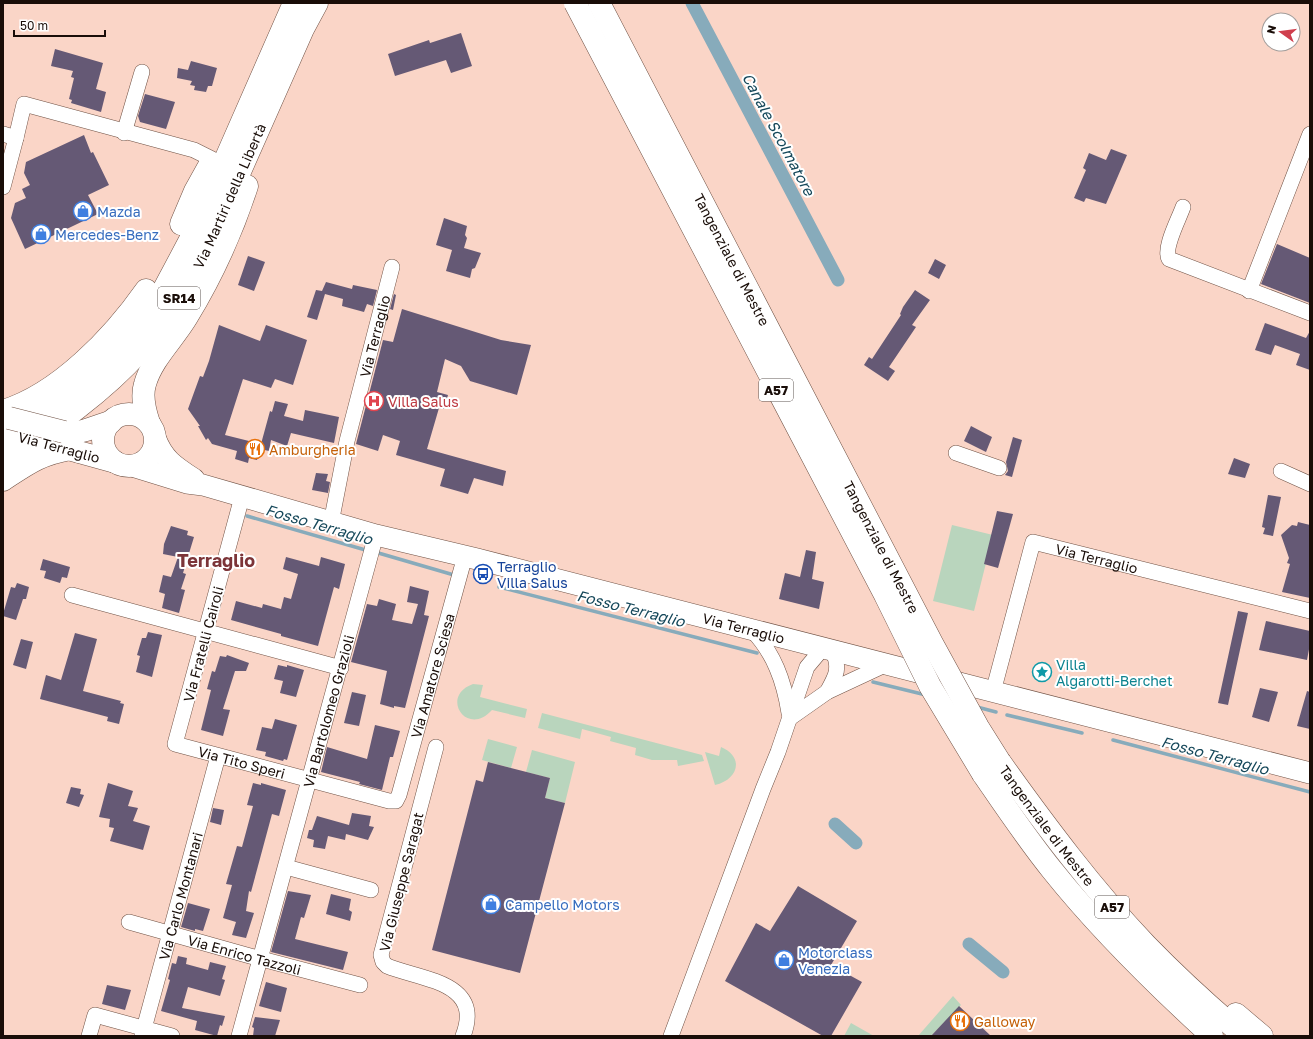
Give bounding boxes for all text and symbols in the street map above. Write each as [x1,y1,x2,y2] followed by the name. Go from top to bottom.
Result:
[14,12,105,38] scale bar
[1261,12,1301,52] north arrow
[20,18,48,33] text: 50 m
[1263,24,1278,35] text: N
[739,70,819,199] water label: Canale Scolmatore
[189,120,269,271] street label: Via Martiri della Libertà
[691,190,774,328] street label: Tangenziale di Mestre
[72,200,94,222] shop icon: Mazda
[97,203,141,220] place label: Mazda
[30,223,52,245] shop icon: Mercedes-Benz
[55,226,159,243] place label: Mercedes-Benz
[158,287,200,309] road number: SR14
[355,293,393,379] street label: Via Terraglio
[759,379,793,401] road number: A57
[363,390,385,412] hospital icon: Villa Salus
[388,393,459,410] place label: Villa Salus
[16,428,102,466] street label: Via Terraglio
[244,438,266,460] restaurant icon: Amburgheria
[269,441,356,458] place label: Amburgheria
[841,478,923,616] street label: Tangenziale di Mestre
[263,500,375,549] water label: Fosso Terraglio
[1054,539,1140,576] street label: Via Terraglio
[177,549,255,571] district label: Terraglio
[497,558,568,591] place label: Terraglio Villa Salus
[472,563,494,585] bus stop icon: Terraglio Villa Salus
[179,584,227,704] street label: Via Fratelli Cairoli
[575,586,688,631] water label: Fosso Terraglio
[701,609,787,646] street label: Via Terraglio
[407,611,457,740] street label: Via Amatore Sciesa
[299,633,357,789] street label: Via Bartolomeo Grazioli
[1056,656,1173,689] place label: Villa Algarotti-Berchet
[1031,661,1053,683] place icon: Villa Algarotti-Berchet
[1159,732,1271,779] water label: Fosso Terraglio
[196,742,287,782] street label: Via Tito Speri
[996,762,1098,889] street label: Tangenziale di Mestre
[375,811,427,953] street label: Via Giuseppe Saragat
[154,830,205,962] street label: Via Carlo Montanari
[480,893,502,915] shop icon: Campello Motors
[505,896,620,913] place label: Campello Motors
[1095,896,1129,918] road number: A57
[186,930,303,978] street label: Via Enrico Tazzoli
[798,944,873,977] place label: Motorclass Venezia
[773,949,795,971] shop icon: Motorclass Venezia
[949,1010,971,1032] restaurant icon: Galloway
[974,1013,1036,1030] place label: Galloway

